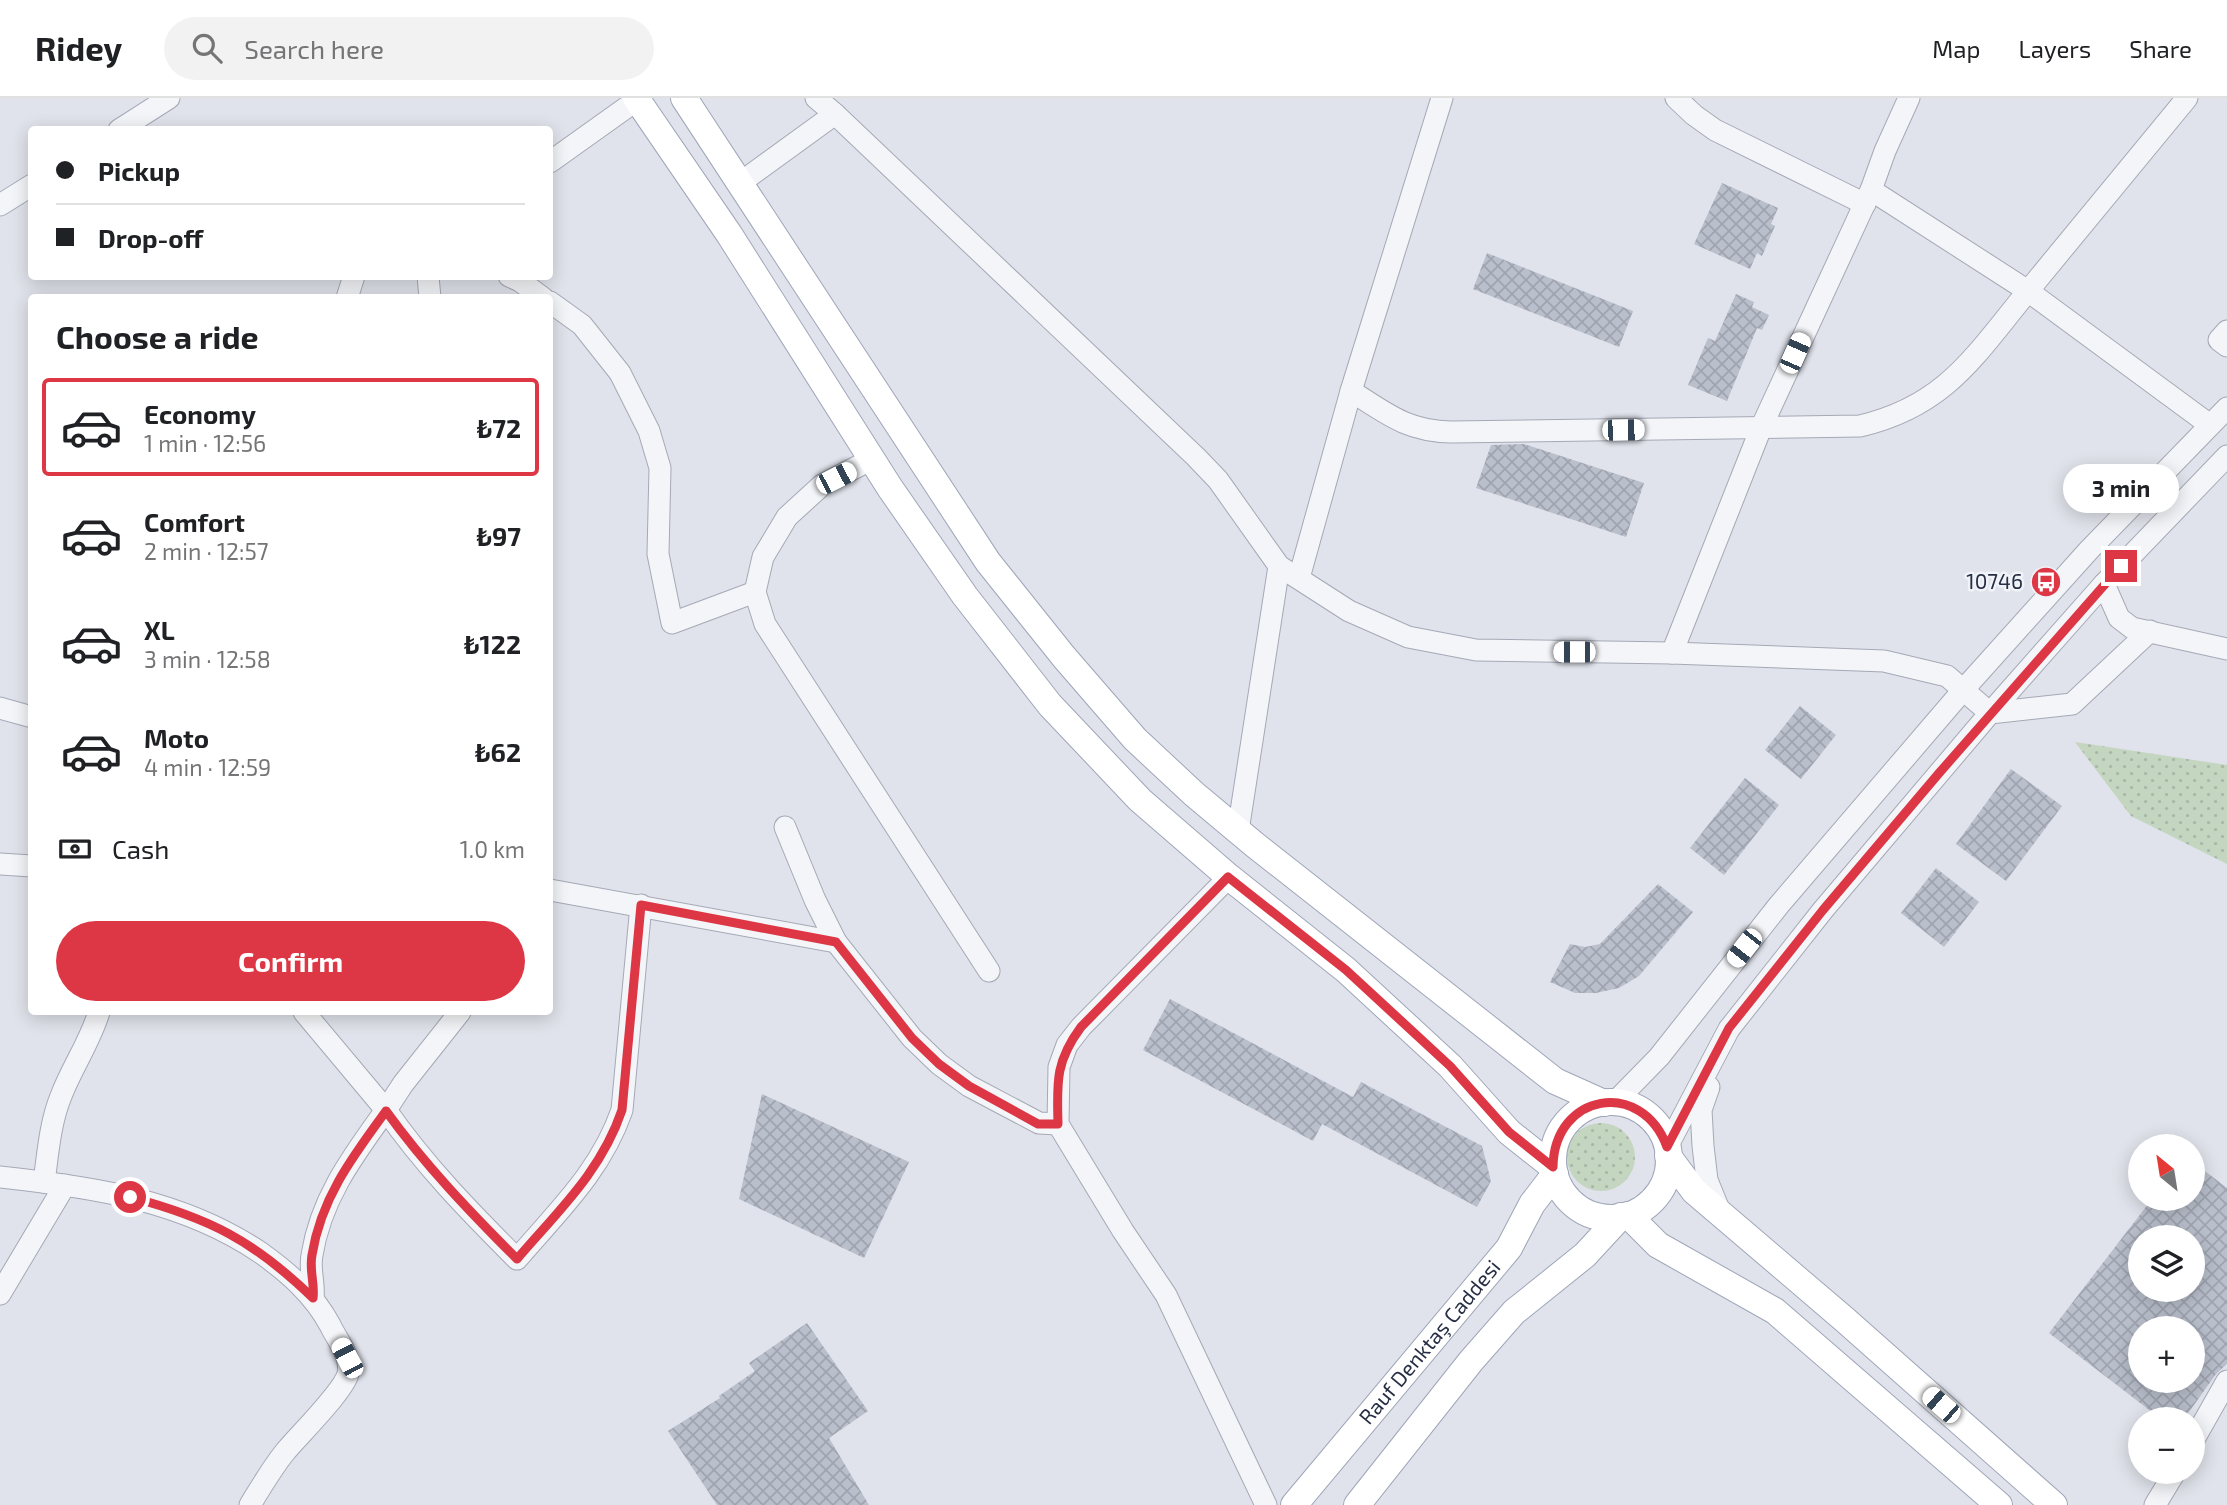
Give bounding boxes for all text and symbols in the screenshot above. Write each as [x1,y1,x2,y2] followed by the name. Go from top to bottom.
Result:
[164,17,654,80] search box
[35,28,122,68] text: Ridey
[188,29,226,67] icon: search
[244,33,384,64] text: Search here
[1932,34,1980,63] text: Map
[2018,34,2091,63] text: Layers
[2129,34,2192,63] text: Share
[98,155,180,186] text: Pickup
[98,222,203,253] text: Drop-off
[56,317,259,355] text: Choose a ride
[1777,330,1814,376] car
[60,396,123,459] icon: car
[144,398,256,429] text: Economy
[477,412,521,443] text: ₺72
[1602,419,1645,441] car
[144,429,266,457] text: 1 min · 12:56
[813,459,860,497] car
[2063,464,2179,514] callout: 3 min
[2092,474,2150,502] text: 3 min
[60,504,123,567] icon: car
[144,506,245,537] text: Comfort
[476,520,521,551] text: ₺97
[144,537,269,565] text: 2 min · 12:57
[2105,550,2137,582] route end
[2029,565,2063,599] bus stop icon: 10746
[1966,568,2023,593] place label: 10746
[60,612,123,675] icon: car
[144,614,175,645] text: XL
[464,628,521,659] text: ₺122
[1554,642,1596,663] car
[144,645,271,673] text: 3 min · 12:58
[60,720,123,783] icon: car
[144,722,209,753] text: Moto
[475,736,521,767] text: ₺62
[144,753,271,781] text: 4 min · 12:59
[56,830,94,868] icon: cash
[112,833,169,864] text: Cash
[460,835,525,863] text: 1.0 km
[56,921,525,1001] button: Confirm
[1723,925,1766,971] car
[2128,1134,2205,1211] north arrow
[2128,1134,2205,1484] map controls
[114,1181,146,1213] route start
[2128,1225,2205,1302] button: layers
[1353,1254,1505,1429] street label: Rauf Denktaş Caddesi
[2128,1316,2205,1393] button: +
[328,1335,367,1381] car
[1919,1383,1964,1427] car
[2128,1407,2205,1484] button: −

